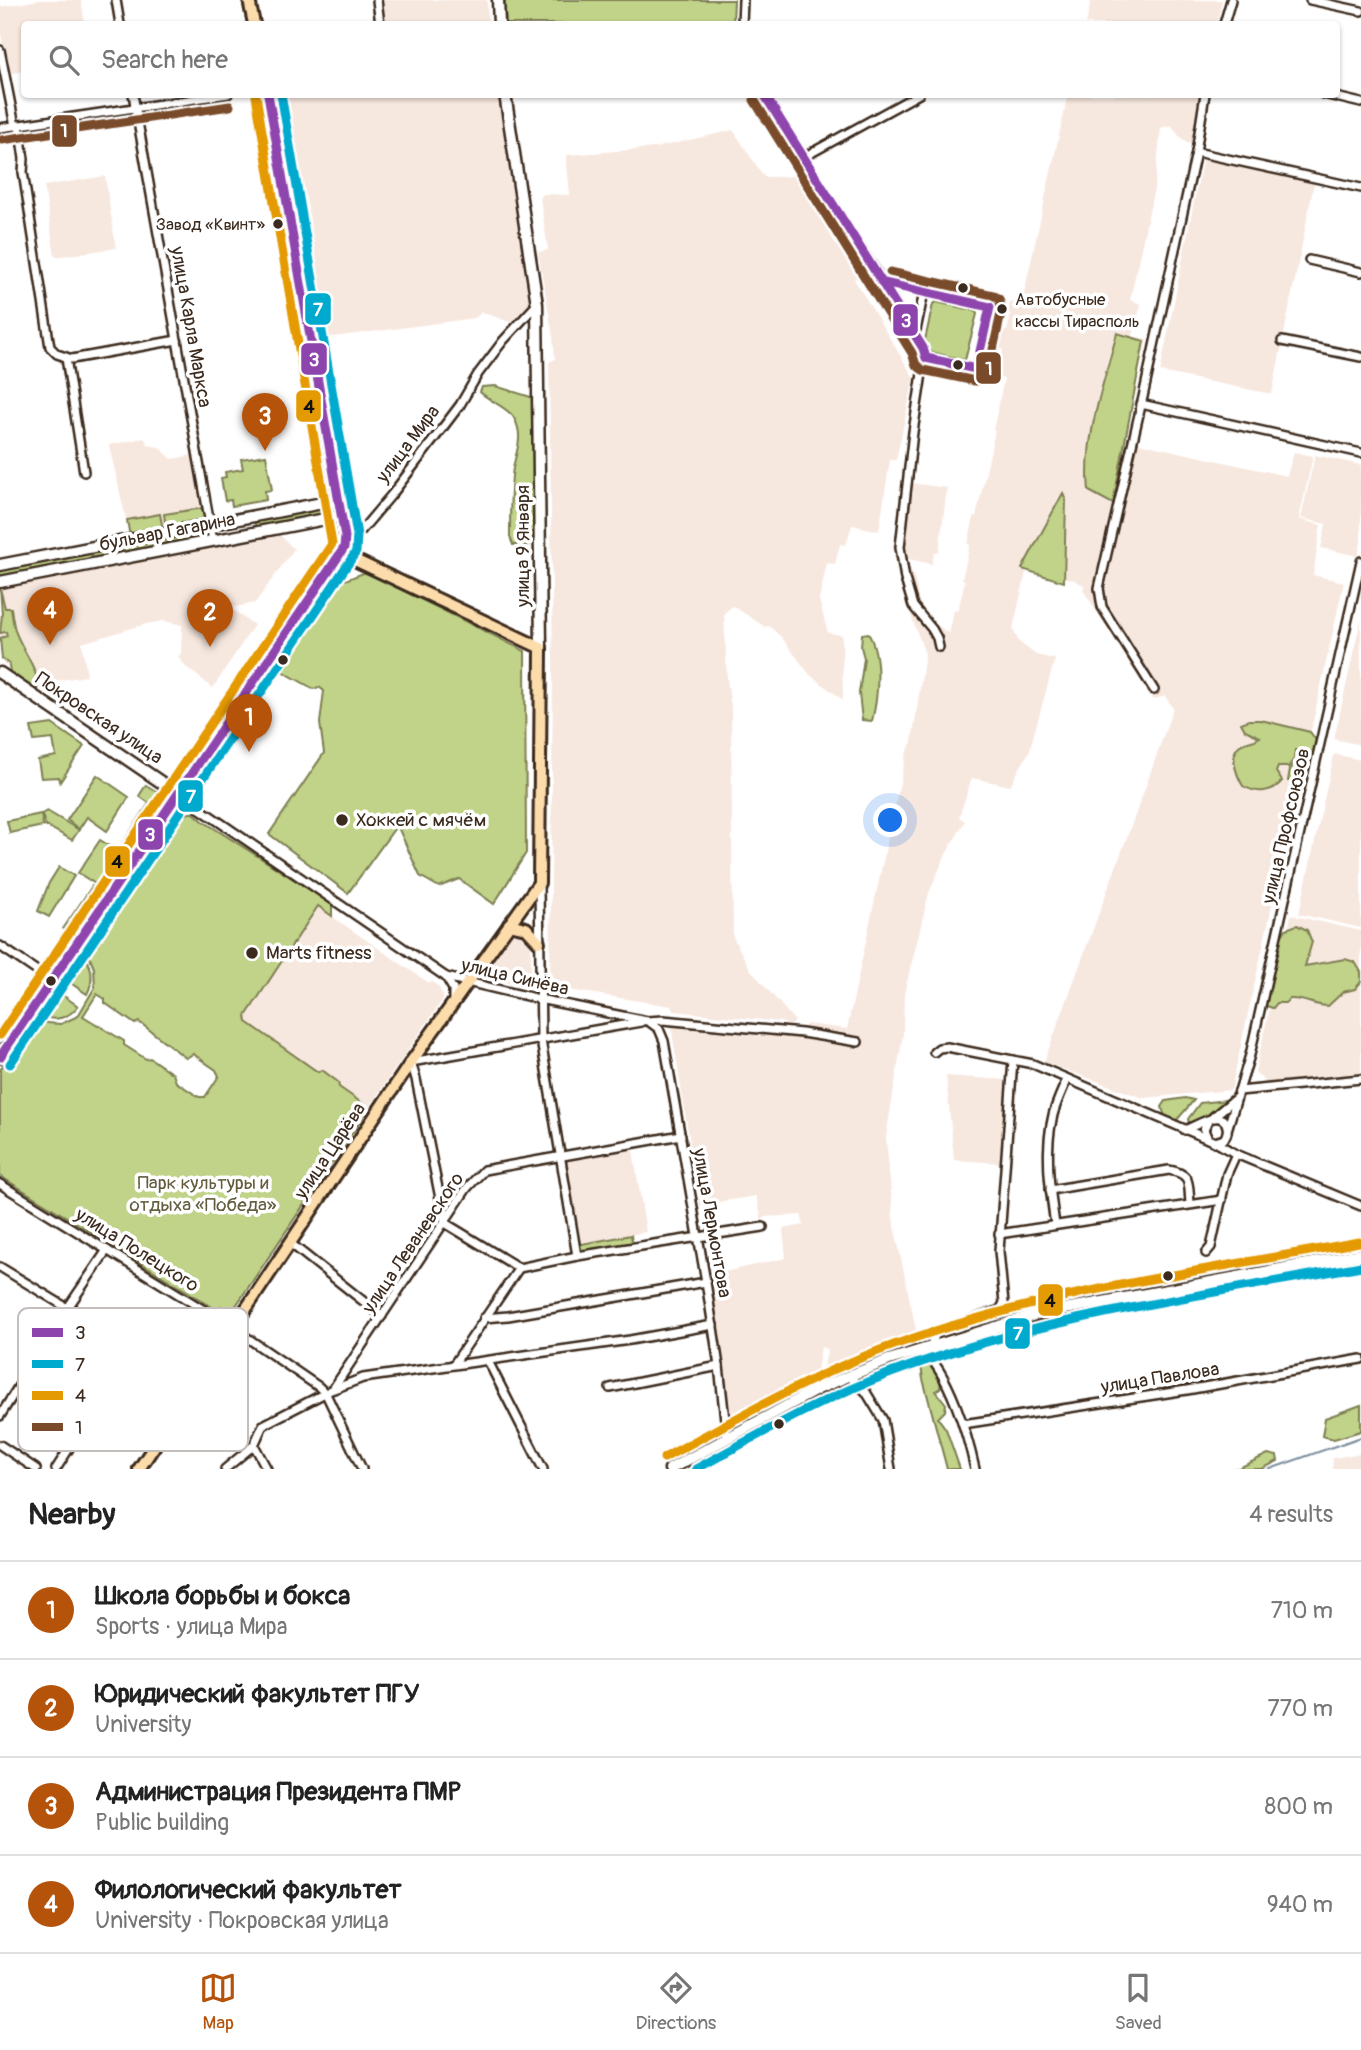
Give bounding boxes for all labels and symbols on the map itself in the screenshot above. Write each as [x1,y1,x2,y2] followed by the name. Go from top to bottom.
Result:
[51,114,78,148] line badge: 1
[60,119,68,143] text: 1
[156,214,265,235] place label: Завод «Квинт»
[271,217,285,231] marker: Завод «Квинт»
[165,244,217,409] street label: улица Карла Маркса
[956,281,970,295] unlabelled marker
[1015,289,1140,332] place label: Автобусные кассы Тирасполь
[304,292,332,326] line badge: 7
[313,298,324,322] text: 7
[995,302,1009,316] marker: Автобусные кассы Тирасполь
[892,303,919,337] line badge: 3
[901,309,911,333] text: 3
[300,342,328,376] line badge: 3
[309,348,319,372] text: 3
[975,351,1002,385] line badge: 1
[985,357,993,381] text: 1
[951,358,965,372] unlabelled marker
[295,389,322,423] line badge: 4
[242,393,288,451] pin: 3
[303,395,315,419] text: 4
[370,400,445,489] street label: улица Мира
[511,485,535,608] street label: улица 9 Января
[97,507,237,557] street label: бульвар Гагарина
[27,587,73,645] pin: 4
[187,589,233,647] pin: 2
[276,653,290,667] unlabelled marker
[31,667,167,770] street label: Покровская улица
[226,694,272,752] pin: 1
[1256,746,1316,907] street label: улица Профсоюзов
[177,779,204,813] line badge: 7
[186,785,197,809] text: 7
[873,803,907,837] your location
[356,808,486,832] place label: Хоккей с мячём
[334,812,350,828] marker: Хоккей с мячём
[137,818,164,851] line badge: 3
[145,823,155,847] text: 3
[104,845,131,878] line badge: 4
[111,850,123,874] text: 4
[266,941,372,965] place label: Marts fitness
[244,945,260,961] marker: Marts fitness
[458,953,571,1001] street label: улица Синёва
[44,974,58,988] unlabelled marker
[288,1098,371,1205] street label: улица Царёва
[687,1145,737,1300] street label: улица Лермонтова
[356,1168,469,1319] street label: улица Леваневского
[130,1171,277,1217] park label: Парк культуры и отдыха «Победа»
[70,1202,203,1298] street label: улица Полецкого
[1161,1269,1175,1283] unlabelled marker
[1037,1283,1064,1317] line badge: 4
[1044,1289,1056,1313] text: 4
[18,1308,248,1451] legend
[1004,1317,1031,1350] line badge: 7
[75,1321,86,1345] text: 3
[1013,1322,1024,1346] text: 7
[75,1353,85,1377] text: 7
[1098,1357,1221,1399] street label: улица Павлова
[75,1384,86,1408] text: 4
[75,1416,82,1440] text: 1
[772,1417,786,1431] unlabelled marker

